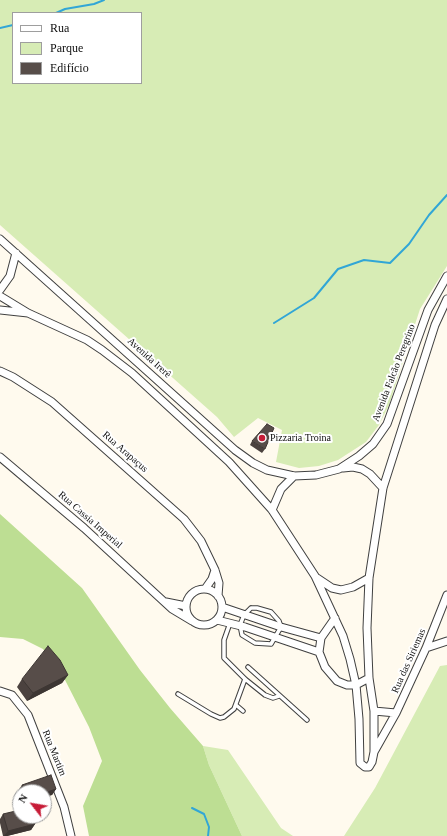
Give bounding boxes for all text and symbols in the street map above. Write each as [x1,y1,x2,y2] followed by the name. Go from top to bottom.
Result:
[12,12,142,84] legend
[50,21,69,35] text: Rua
[50,41,83,55] text: Parque
[50,61,89,75] text: Edifício
[370,322,418,424] street label: Avenida Falcão Peregrino
[125,335,173,381] street label: Avenida Irerê
[100,429,150,475] street label: Rua Arapaçus
[270,432,331,444] place label: Pizzaria Troina
[257,433,267,443] marker: Pizzaria Troina
[55,489,125,551] street label: Rua Cassia Imperial
[389,627,429,695] street label: Rua das Siriemas
[39,728,69,778] street label: Rua Martim
[12,784,52,824] north arrow
[15,792,30,805] text: N

